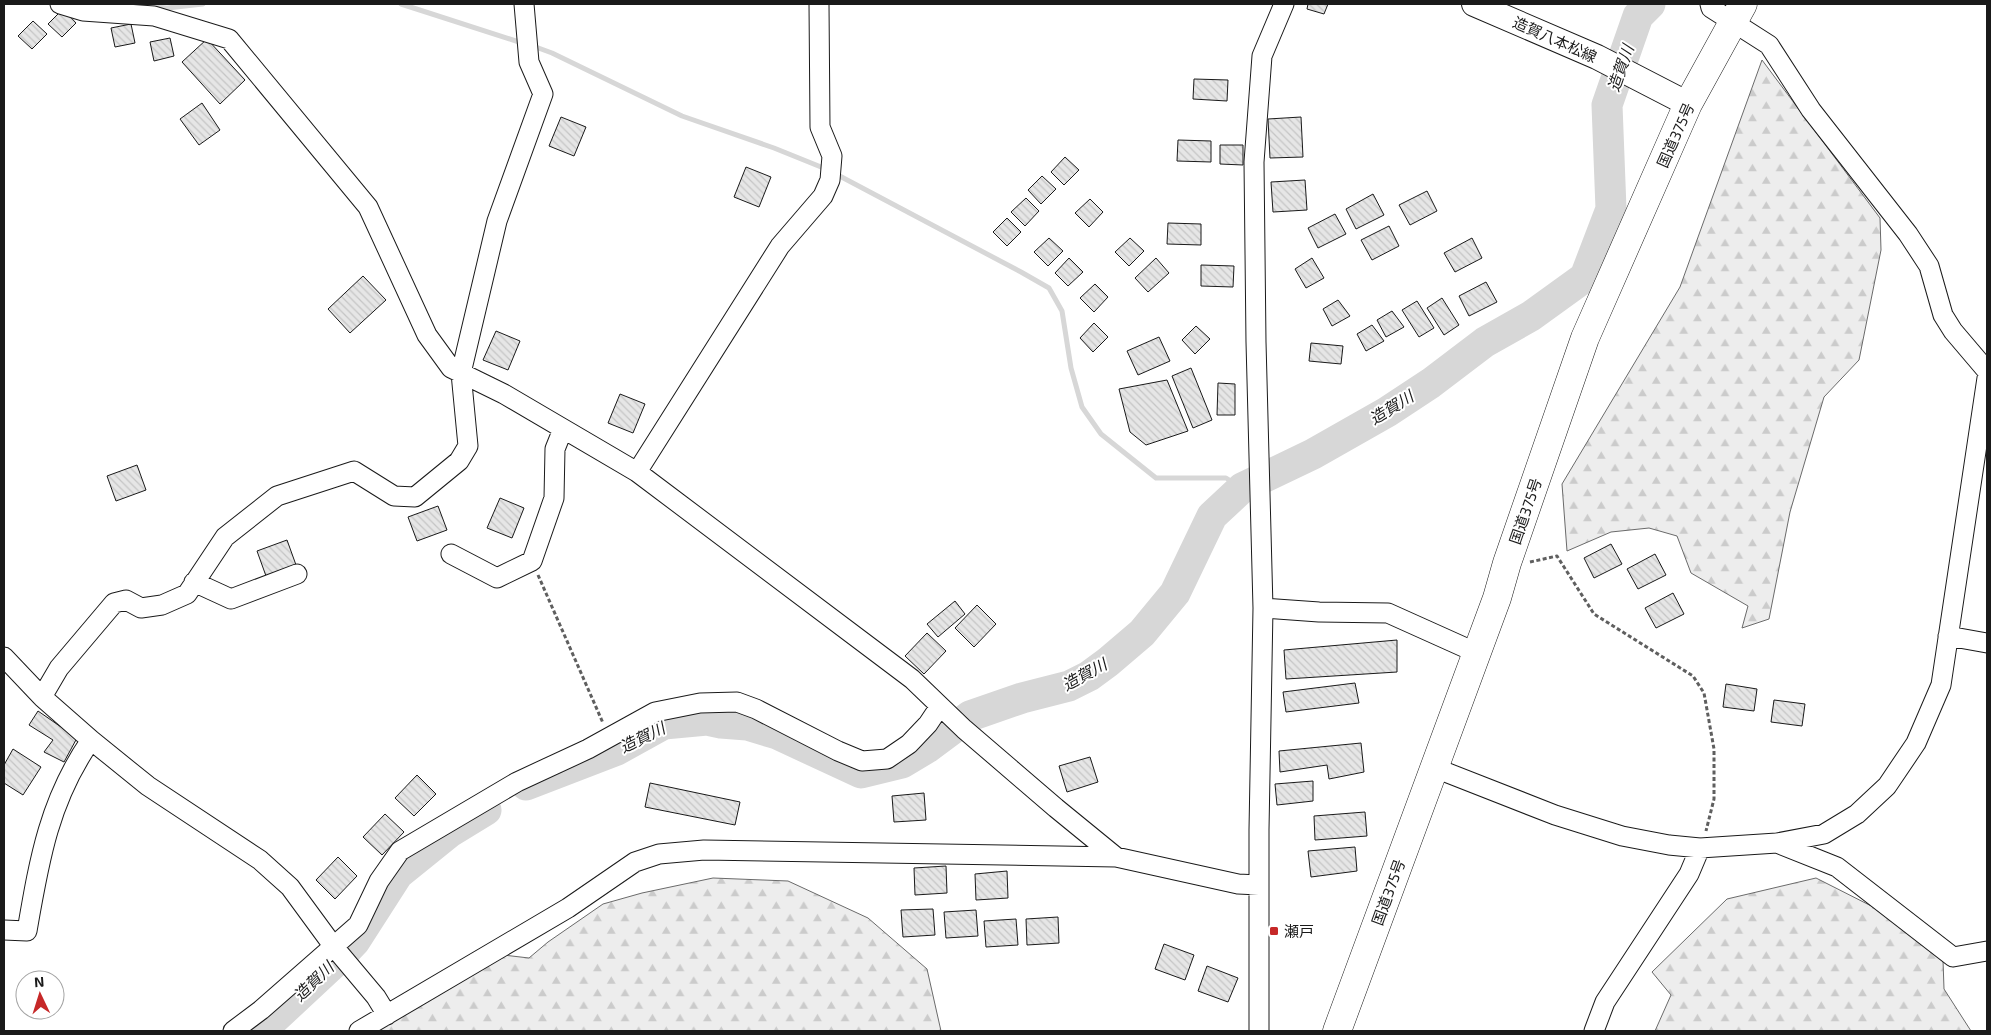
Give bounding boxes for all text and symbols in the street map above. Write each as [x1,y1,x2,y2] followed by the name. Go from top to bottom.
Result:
[1510,12,1600,66] street label: 造賀八本松線
[1603,40,1637,94] water label: 造賀川
[1653,100,1697,170] street label: 国道375号
[1366,385,1418,428] water label: 造賀川
[1505,475,1545,547] street label: 国道375号
[1058,653,1111,694] water label: 造賀川
[616,717,670,756] water label: 造賀川
[1368,856,1408,928] street label: 国道375号
[1284,922,1314,940] place label: 瀬戸
[1268,925,1280,937] marker: 瀬戸
[289,956,338,1005] water label: 造賀川
[15,970,65,1020] north arrow
[33,973,45,990] text: N

